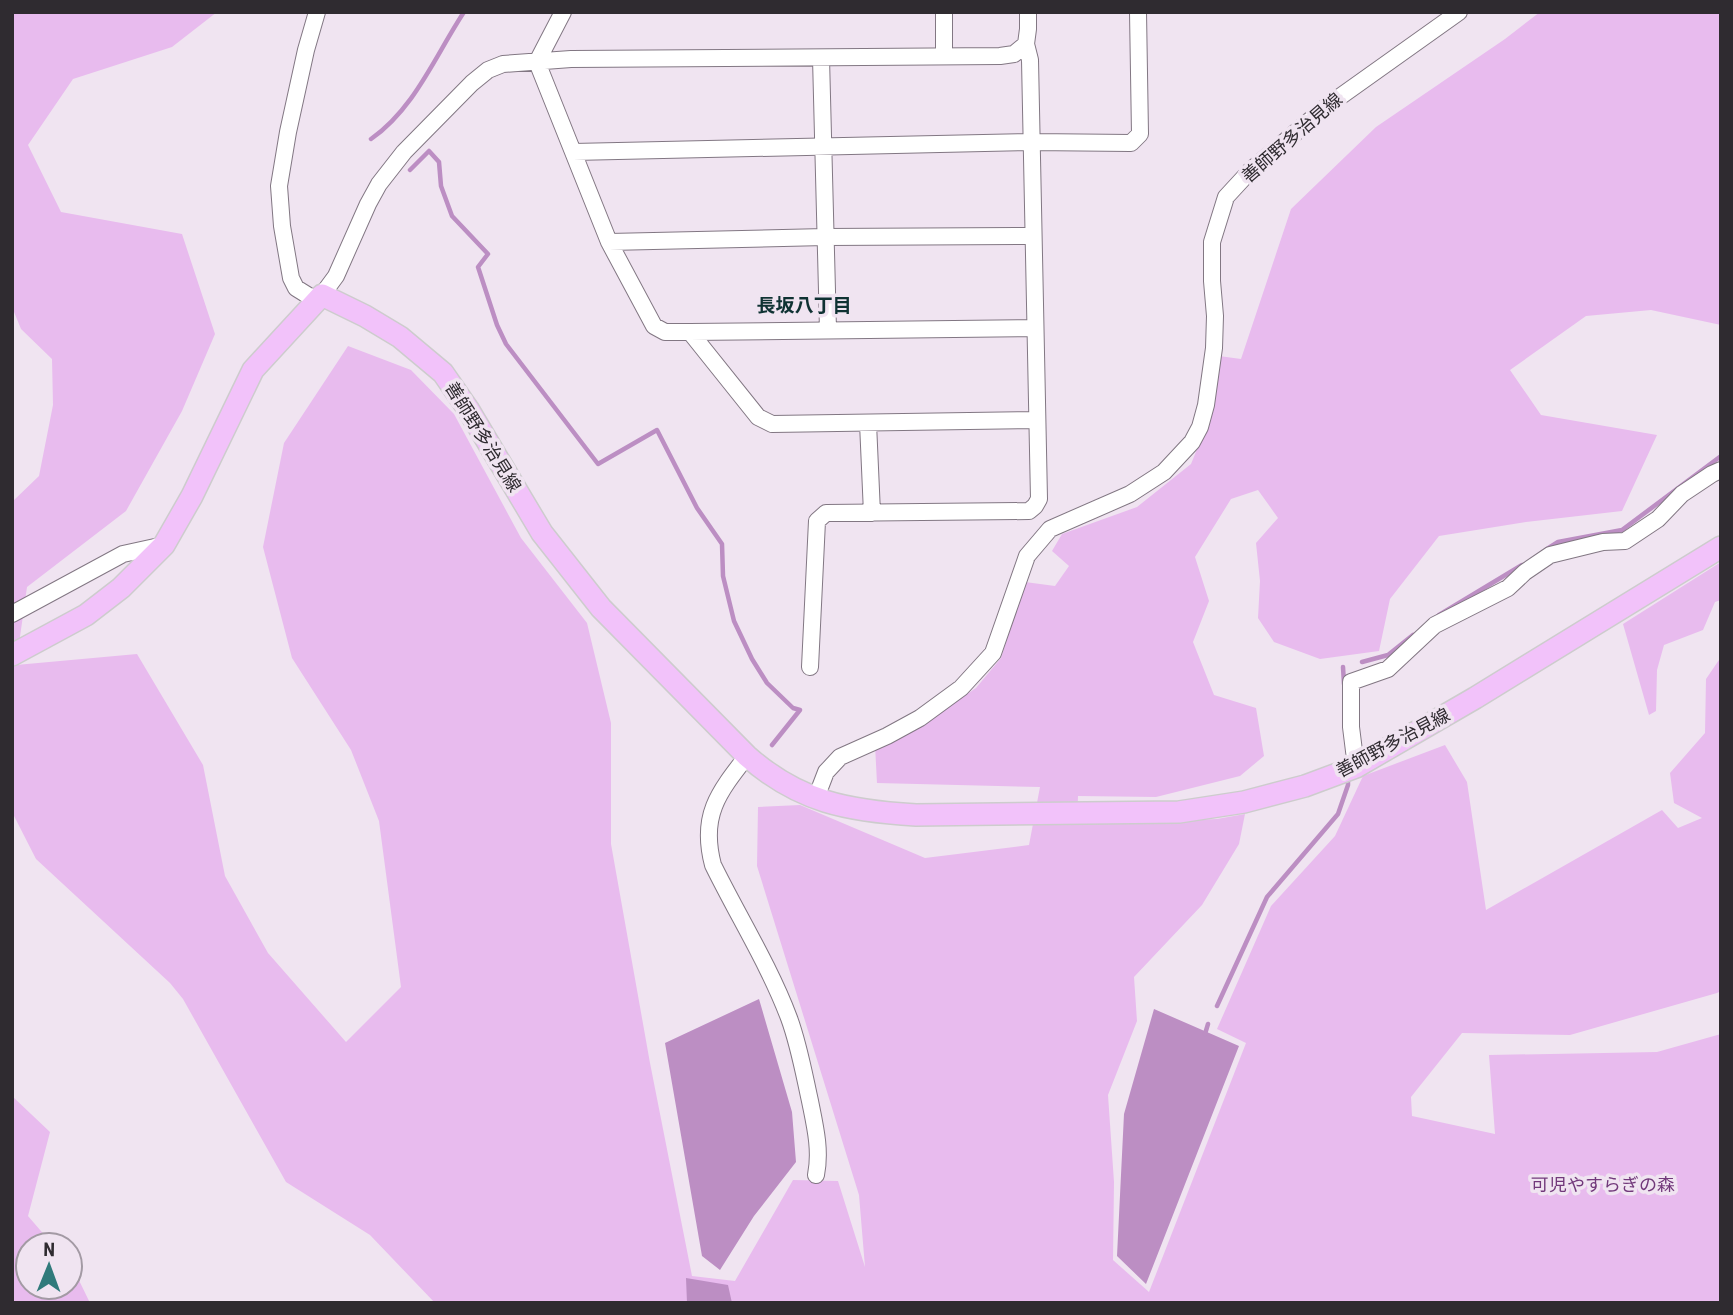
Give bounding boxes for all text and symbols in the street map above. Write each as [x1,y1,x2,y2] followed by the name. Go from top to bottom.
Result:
[1237,88,1346,187] street label: 善師野多治見線
[756,294,852,317] district label: 長坂八丁目
[441,378,526,496] street label: 善師野多治見線
[1332,704,1453,781] street label: 善師野多治見線
[1531,1174,1675,1195] park label: 可児やすらぎの森
[14,1231,84,1301] north arrow
[43,1238,55,1261] text: N

